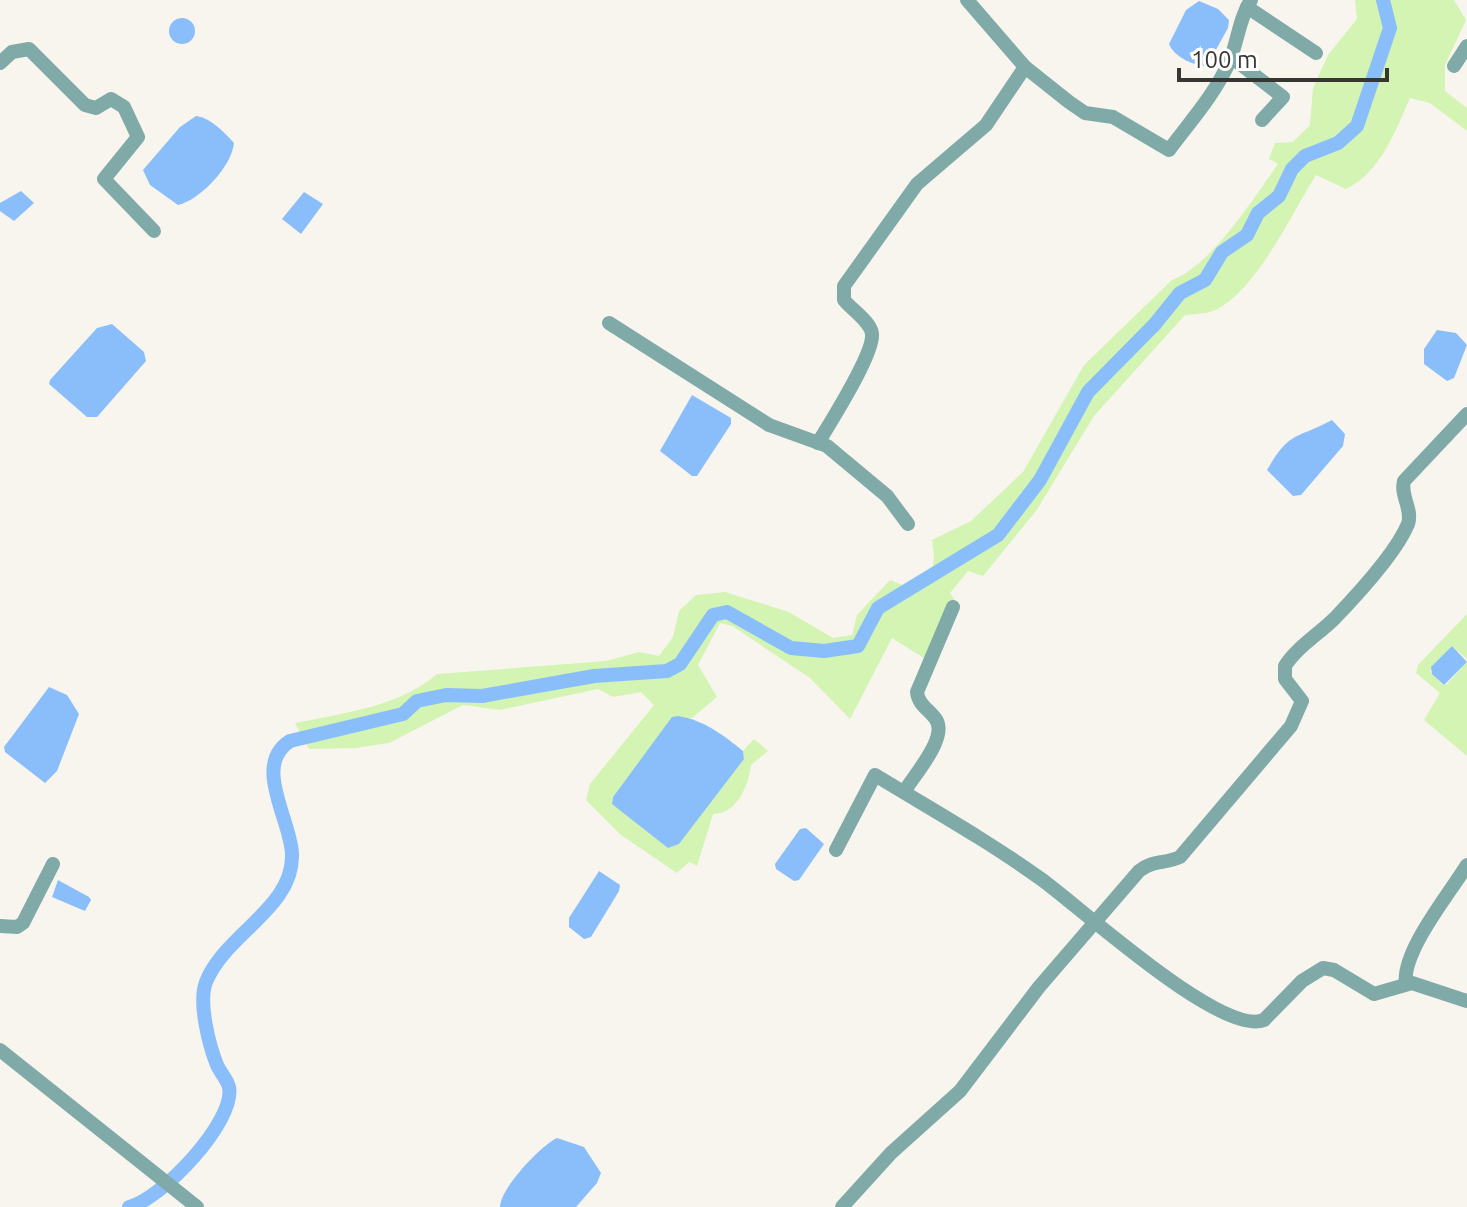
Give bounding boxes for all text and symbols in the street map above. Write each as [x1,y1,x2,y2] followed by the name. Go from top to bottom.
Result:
[1179,32,1387,82] scale bar
[1191,46,1258,73] text: 100 m

